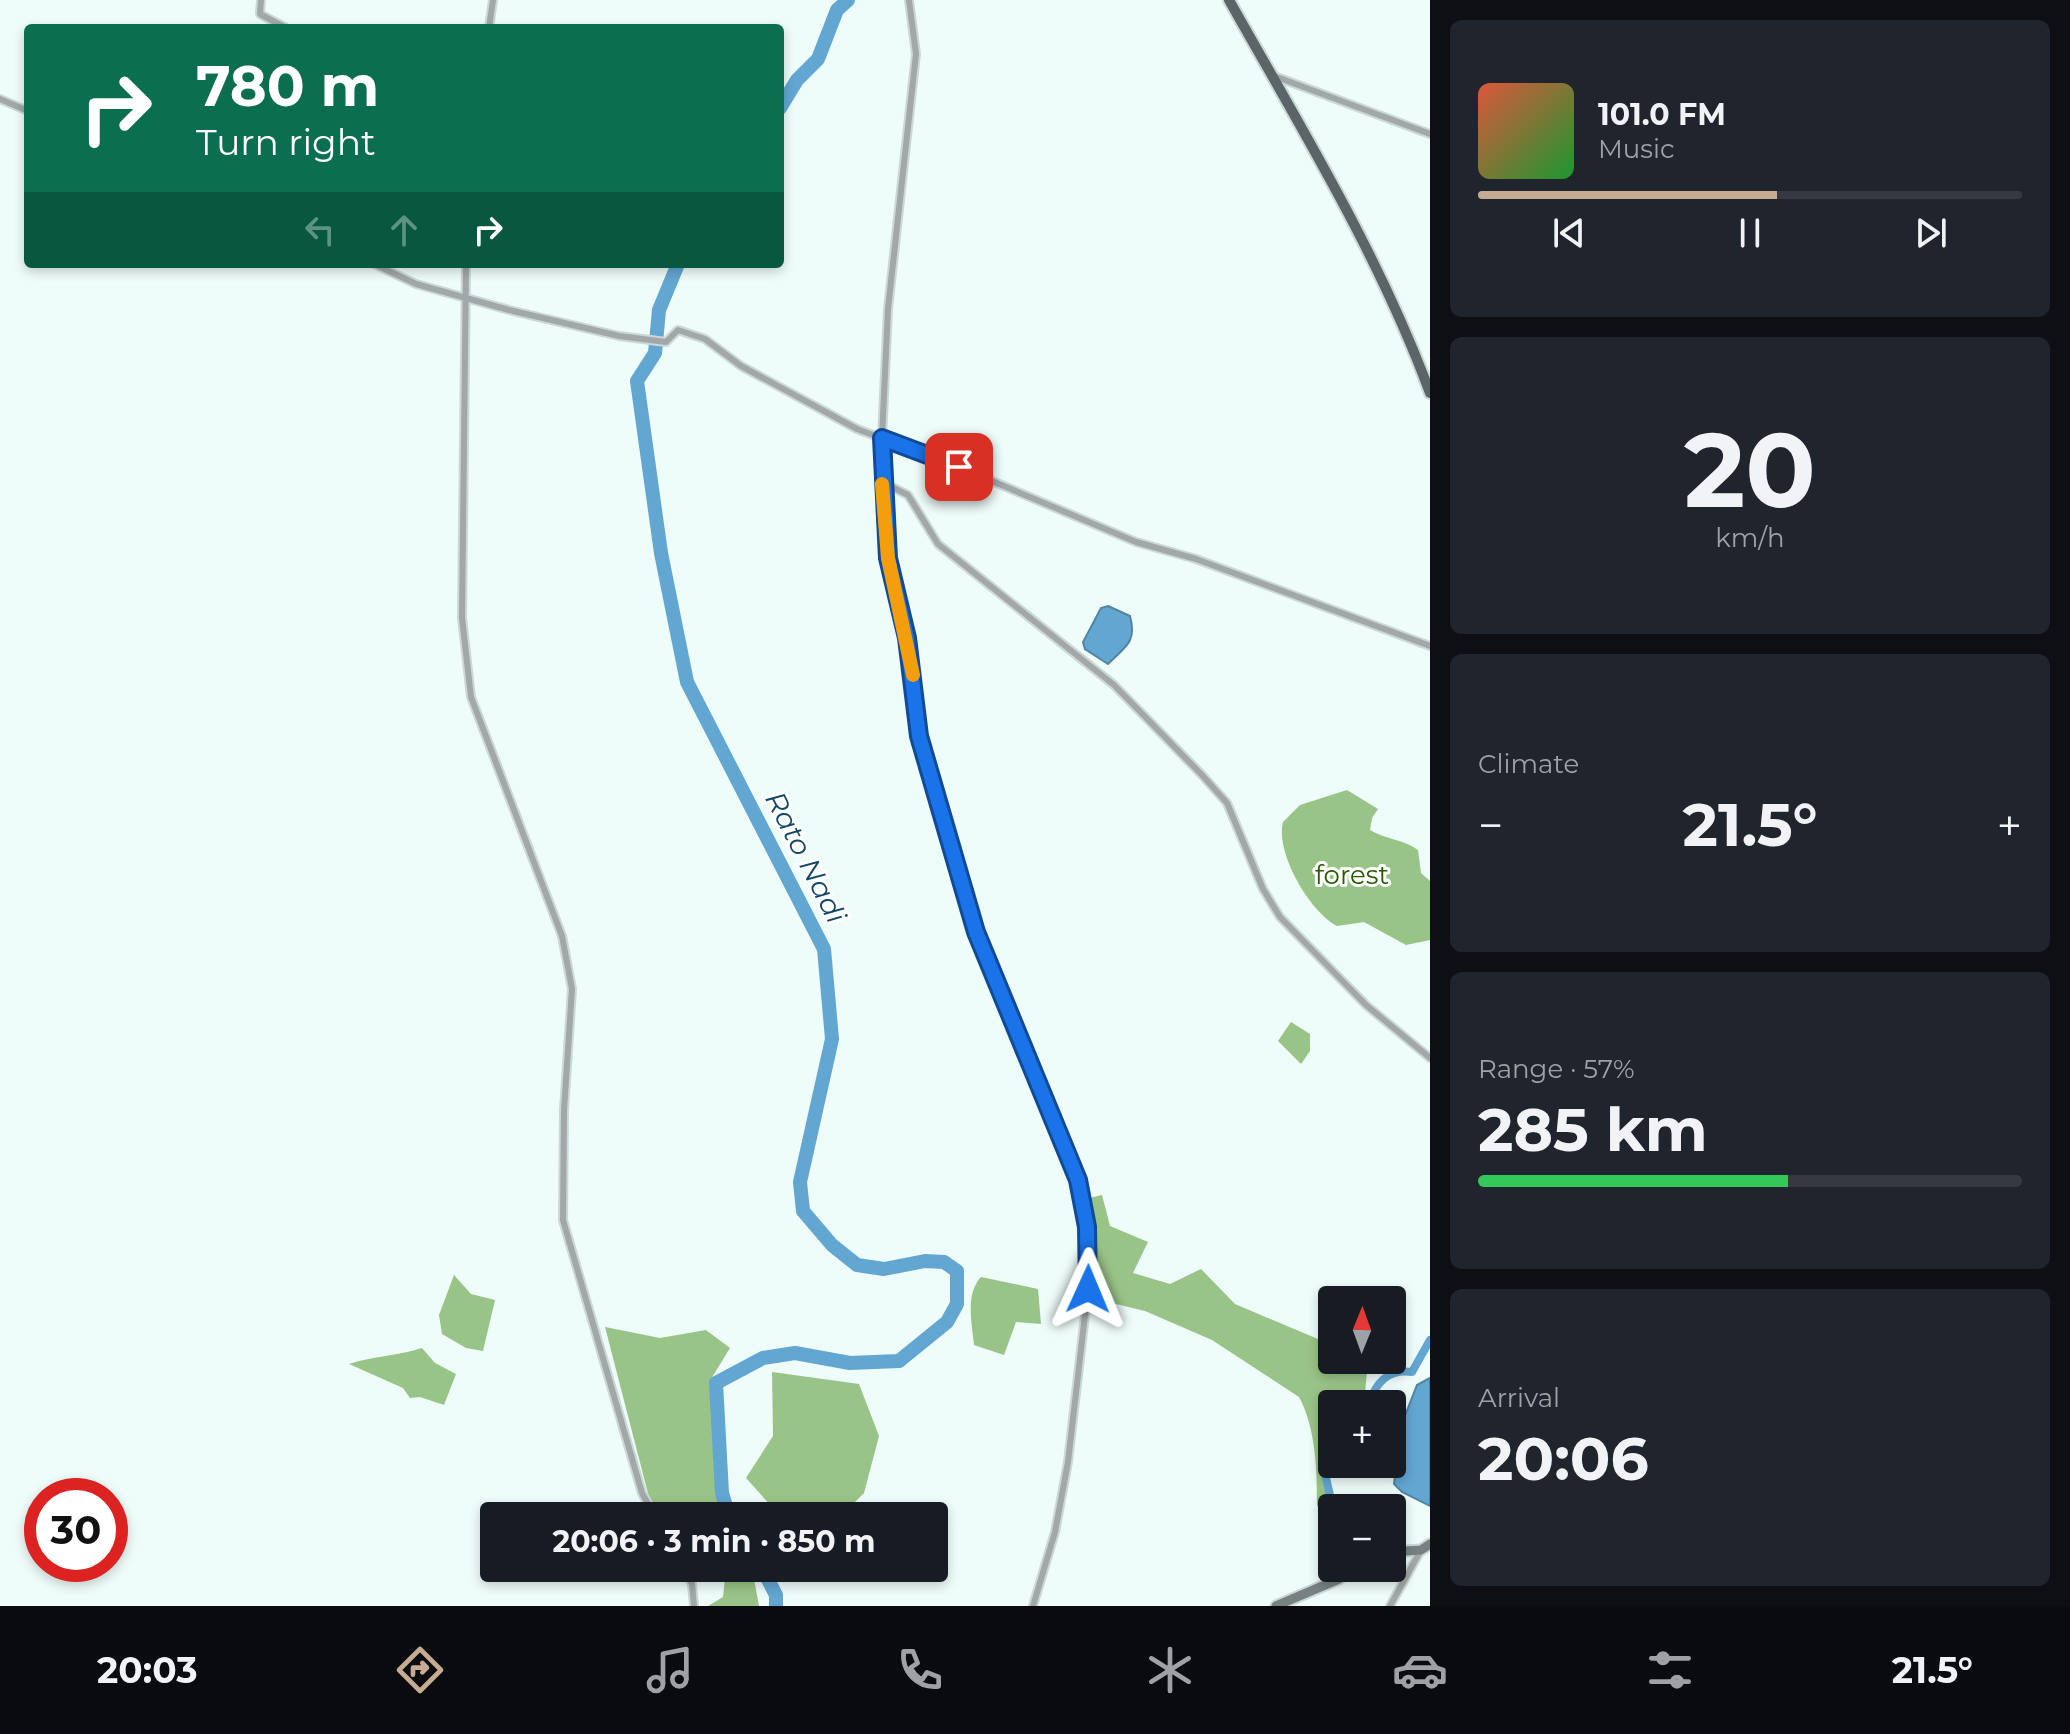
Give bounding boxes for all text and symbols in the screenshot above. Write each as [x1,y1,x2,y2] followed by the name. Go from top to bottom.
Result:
[196,52,379,120] text: 780 m
[64,56,168,160] icon: right
[1598,96,1726,133] text: 101.0 FM
[196,120,376,164] text: Turn right
[1598,133,1675,165] text: Music
[298,208,342,252] icon: left
[382,208,426,252] icon: ahead
[466,208,510,252] icon: right
[1547,211,1591,255] icon: previous
[1728,211,1772,255] icon: pause
[1909,211,1953,255] icon: next
[1684,406,1816,533] text: 20
[925,433,993,501] pin
[937,445,981,489] icon: arrive
[1715,522,1785,554] text: km/h
[1478,748,1579,780] text: Climate
[758,785,854,929] water label: Rato Nadi
[1682,788,1818,861] text: 21.5°
[1478,798,1503,852] text: −
[1997,798,2022,852] text: +
[1315,859,1389,891] park label: forest
[1478,1053,1635,1085] text: Range · 57%
[1478,1093,1708,1166] text: 285 km
[1046,1247,1130,1331] position arrow
[1318,1286,1406,1374] north arrow
[1318,1286,1406,1582] map controls
[1478,1382,1560,1414] text: Arrival
[1318,1390,1406,1478] button: +
[1478,1422,1649,1495] text: 20:06
[24,1478,128,1582] speed limit sign: 30
[1318,1494,1406,1582] button: −
[553,1523,875,1560] text: 20:06 · 3 min · 850 m
[392,1642,448,1698] icon: directions
[642,1642,698,1698] icon: music
[892,1642,948,1698] icon: phone
[1142,1642,1198,1698] icon: climate
[1392,1642,1448,1698] icon: car
[1642,1642,1698,1698] icon: filters
[97,1648,198,1692] text: 20:03
[1892,1648,1973,1692] text: 21.5°

